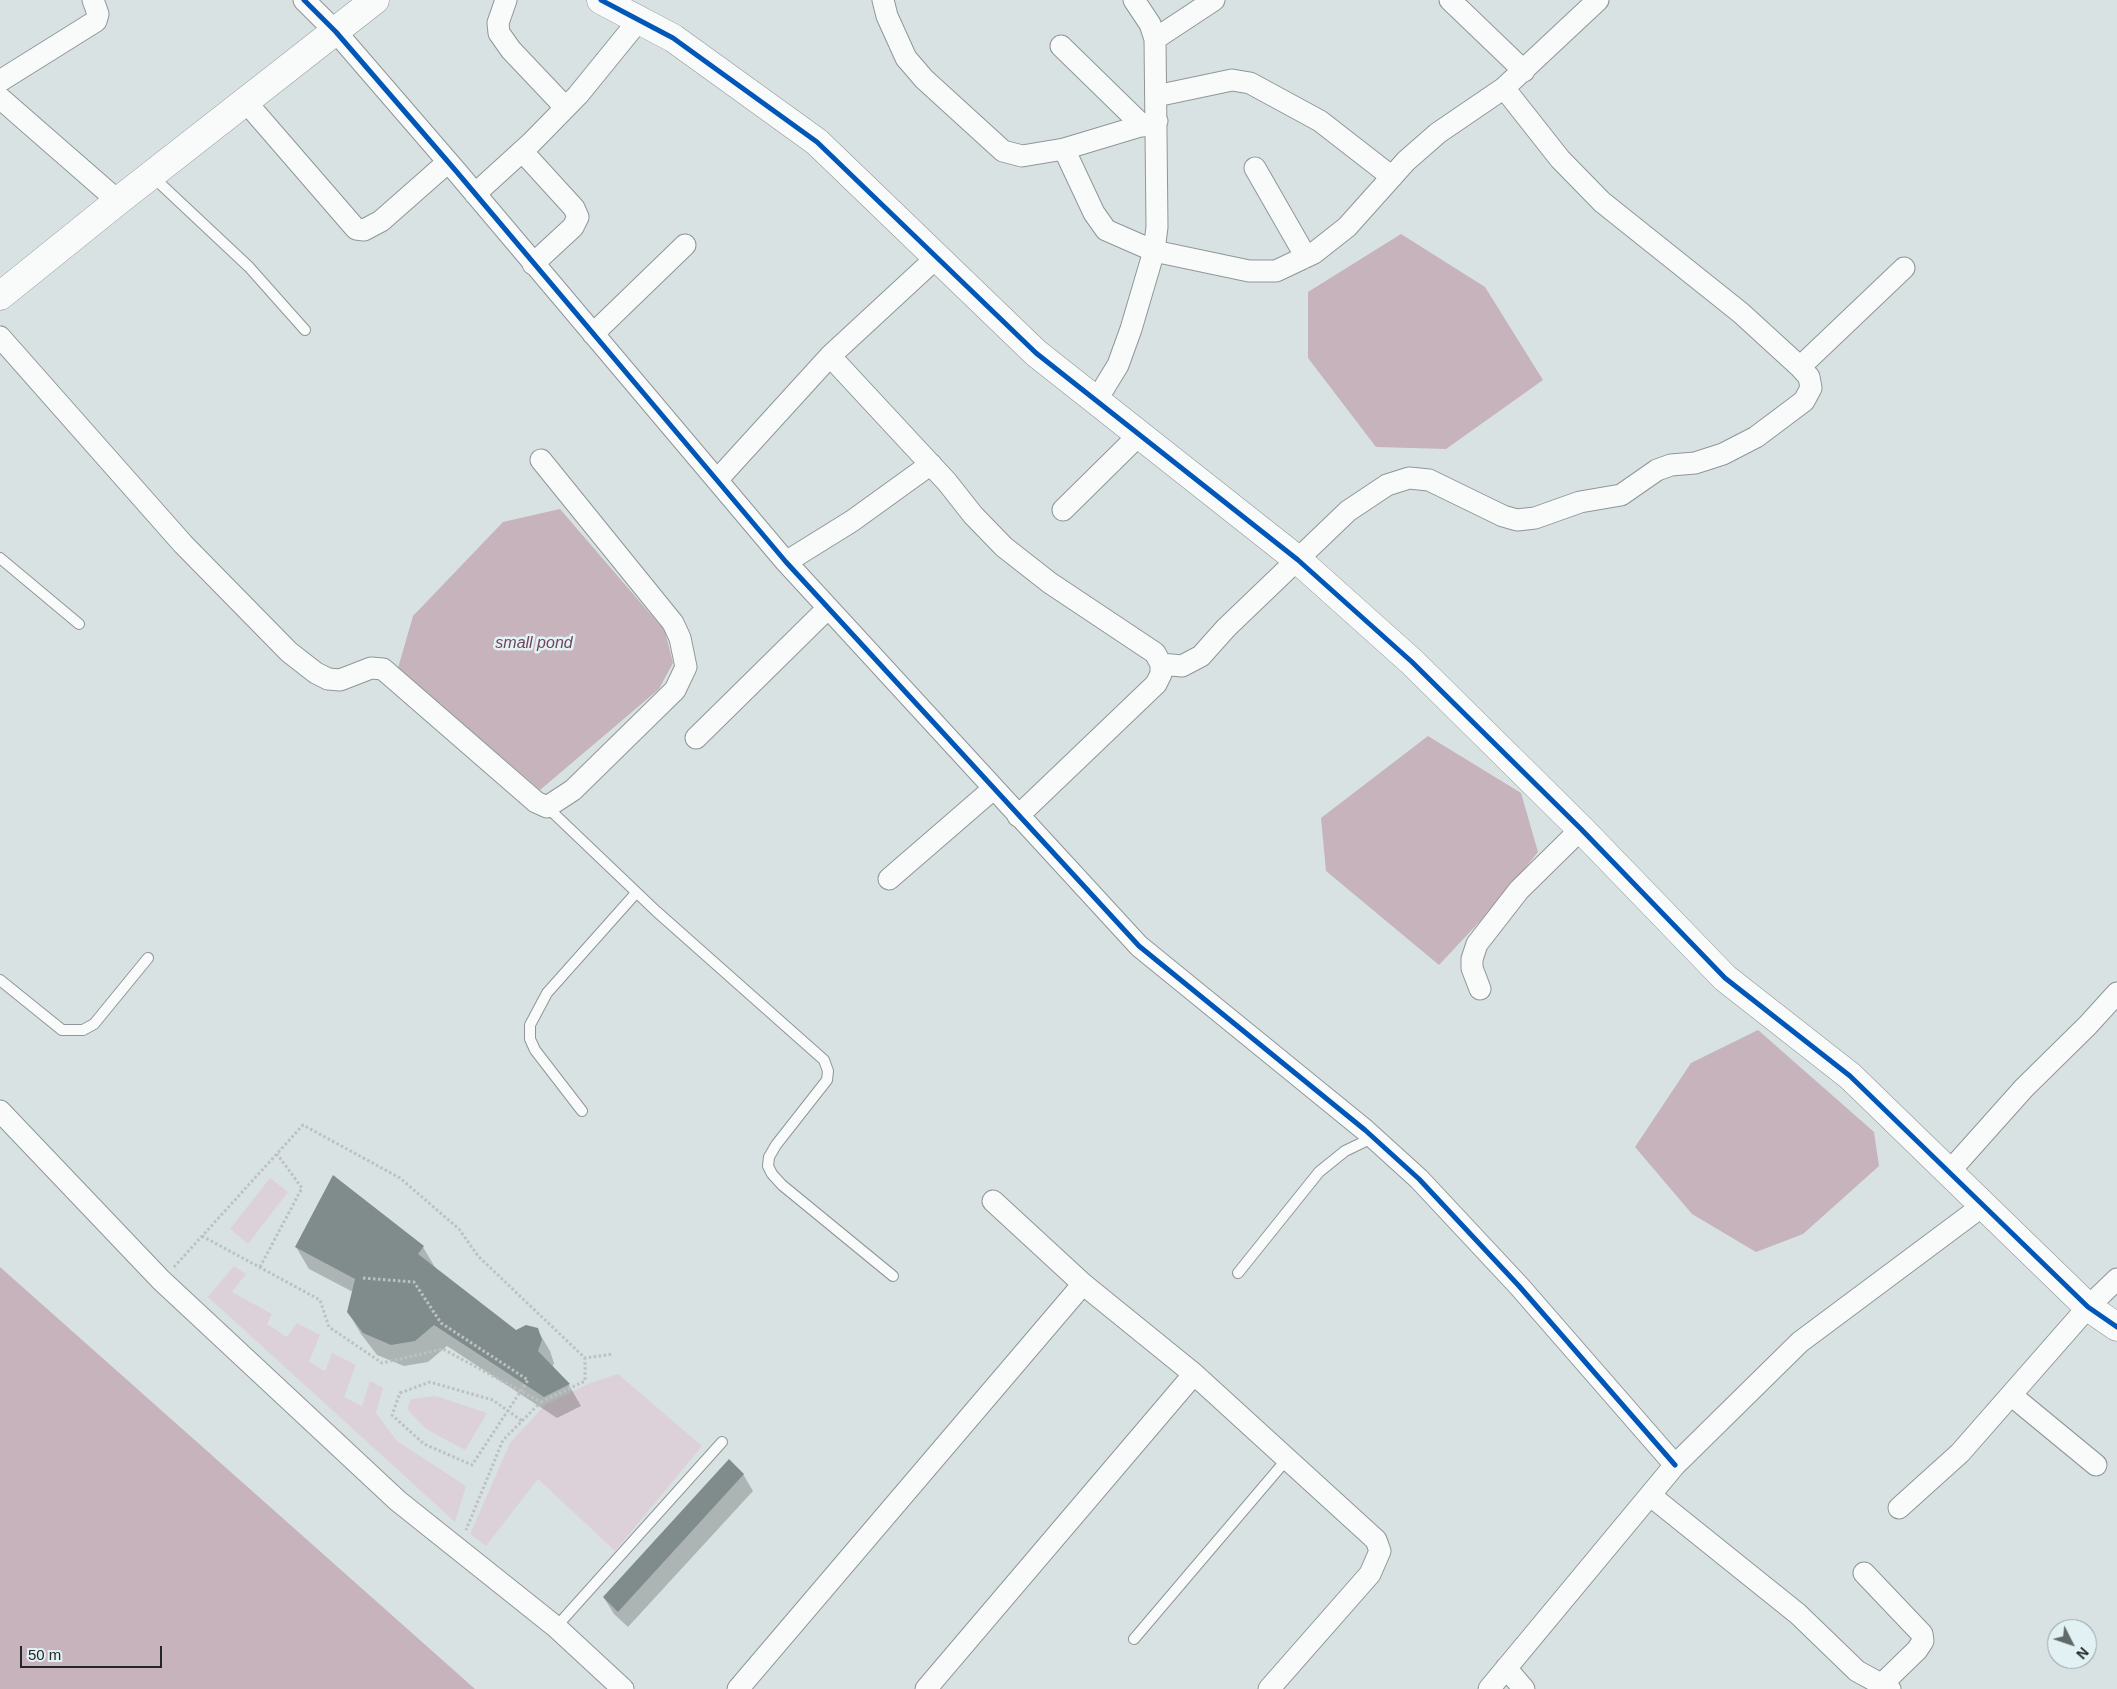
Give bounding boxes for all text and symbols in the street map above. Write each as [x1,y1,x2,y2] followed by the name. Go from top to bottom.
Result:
[495,634,573,654] water label: small pond
[2047,1619,2097,1669] north arrow
[22,1636,165,1668] scale bar
[2073,1644,2092,1662] text: N
[28,1646,61,1663] text: 50 m

